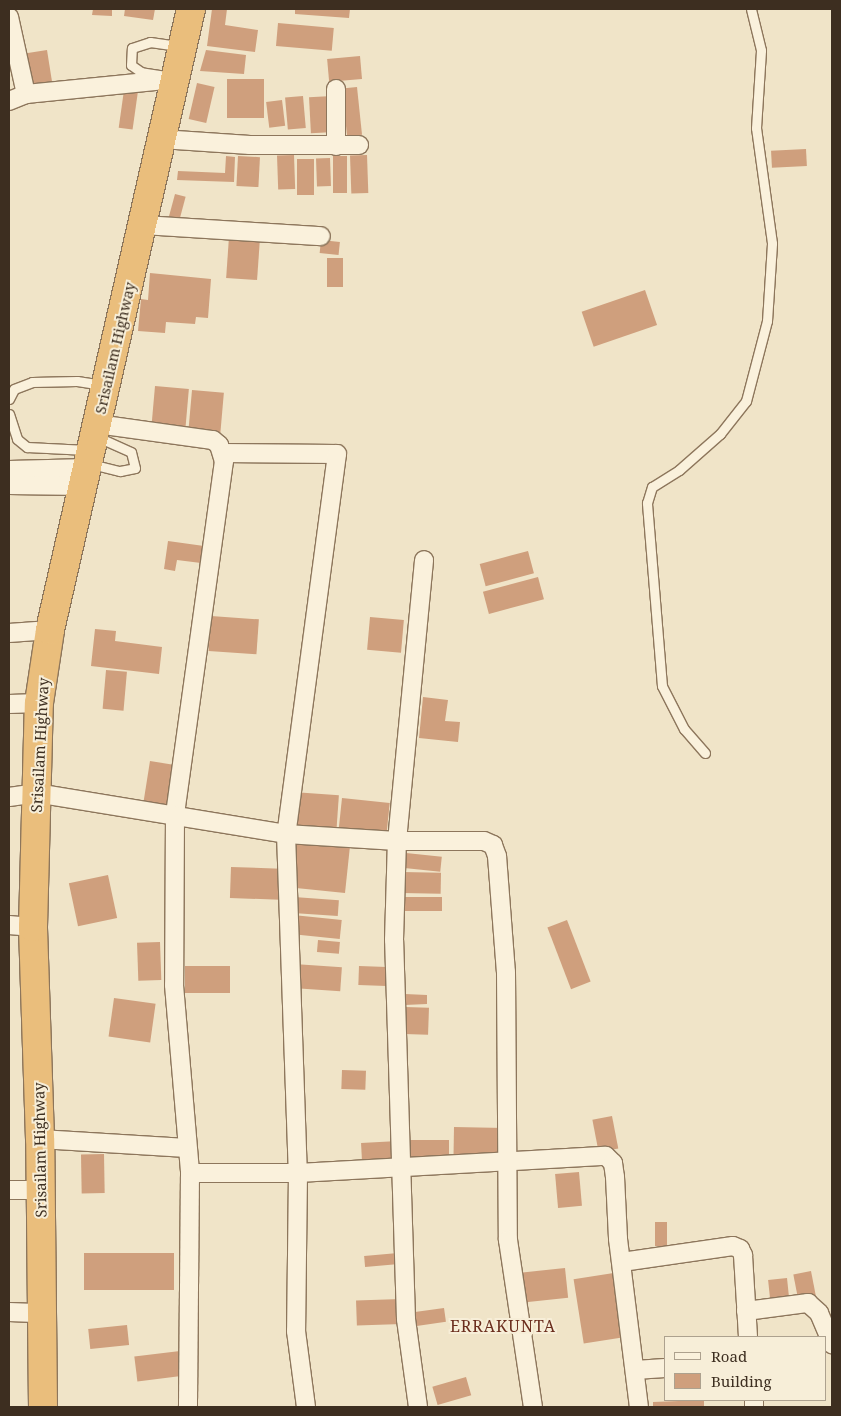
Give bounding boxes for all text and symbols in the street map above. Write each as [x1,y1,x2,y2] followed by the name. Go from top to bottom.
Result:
[91,280,139,416] street label: Srisailam Highway
[27,677,53,813] street label: Srisailam Highway
[30,1082,50,1218] street label: Srisailam Highway
[449,1316,557,1336] district label: ERRAKUNTA
[664,1336,826,1401] legend
[711,1346,747,1366] text: Road
[711,1371,772,1391] text: Building

